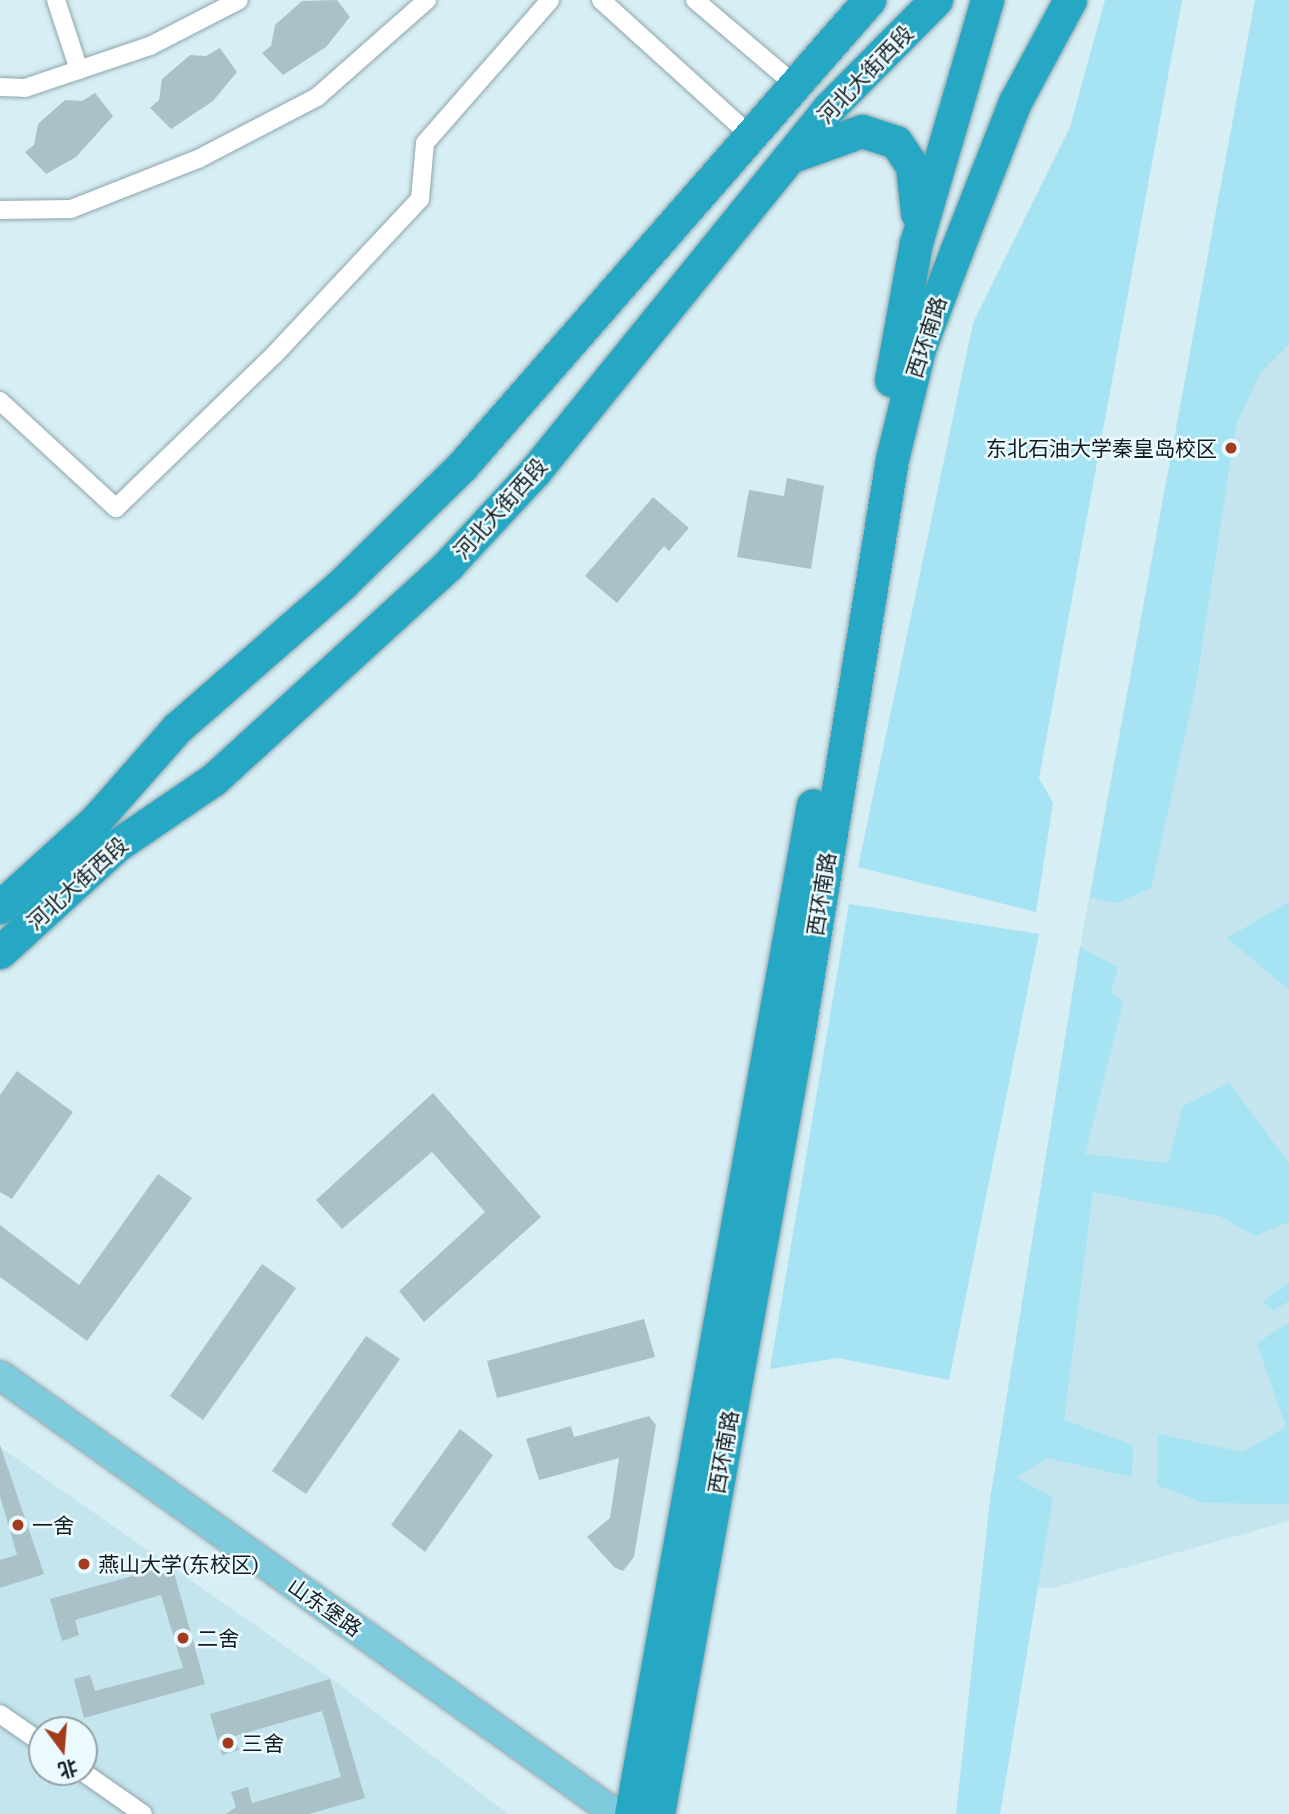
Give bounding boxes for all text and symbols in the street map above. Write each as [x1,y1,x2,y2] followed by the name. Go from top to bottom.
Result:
[812,20,918,128] street label: 河北大街西段
[901,293,951,381] street label: 西环南路
[986,435,1217,461] place label: 东北石油大学秦皇岛校区
[1223,440,1239,456] marker: 东北石油大学秦皇岛校区
[448,453,552,563] street label: 河北大街西段
[22,831,132,935] street label: 河北大街西段
[802,851,840,937] street label: 西环南路
[703,1408,743,1496] street label: 西环南路
[32,1512,74,1538] place label: 一舍
[10,1517,26,1533] marker: 一舍
[98,1551,259,1577] place label: 燕山大学(东校区)
[76,1556,92,1572] marker: 燕山大学(东校区)
[283,1573,367,1641] street label: 山东堡路
[197,1625,239,1651] place label: 二舍
[175,1630,191,1646] marker: 二舍
[28,1716,98,1786] north arrow
[242,1730,284,1756] place label: 三舍
[220,1735,236,1751] marker: 三舍
[56,1755,81,1783] text: 北

